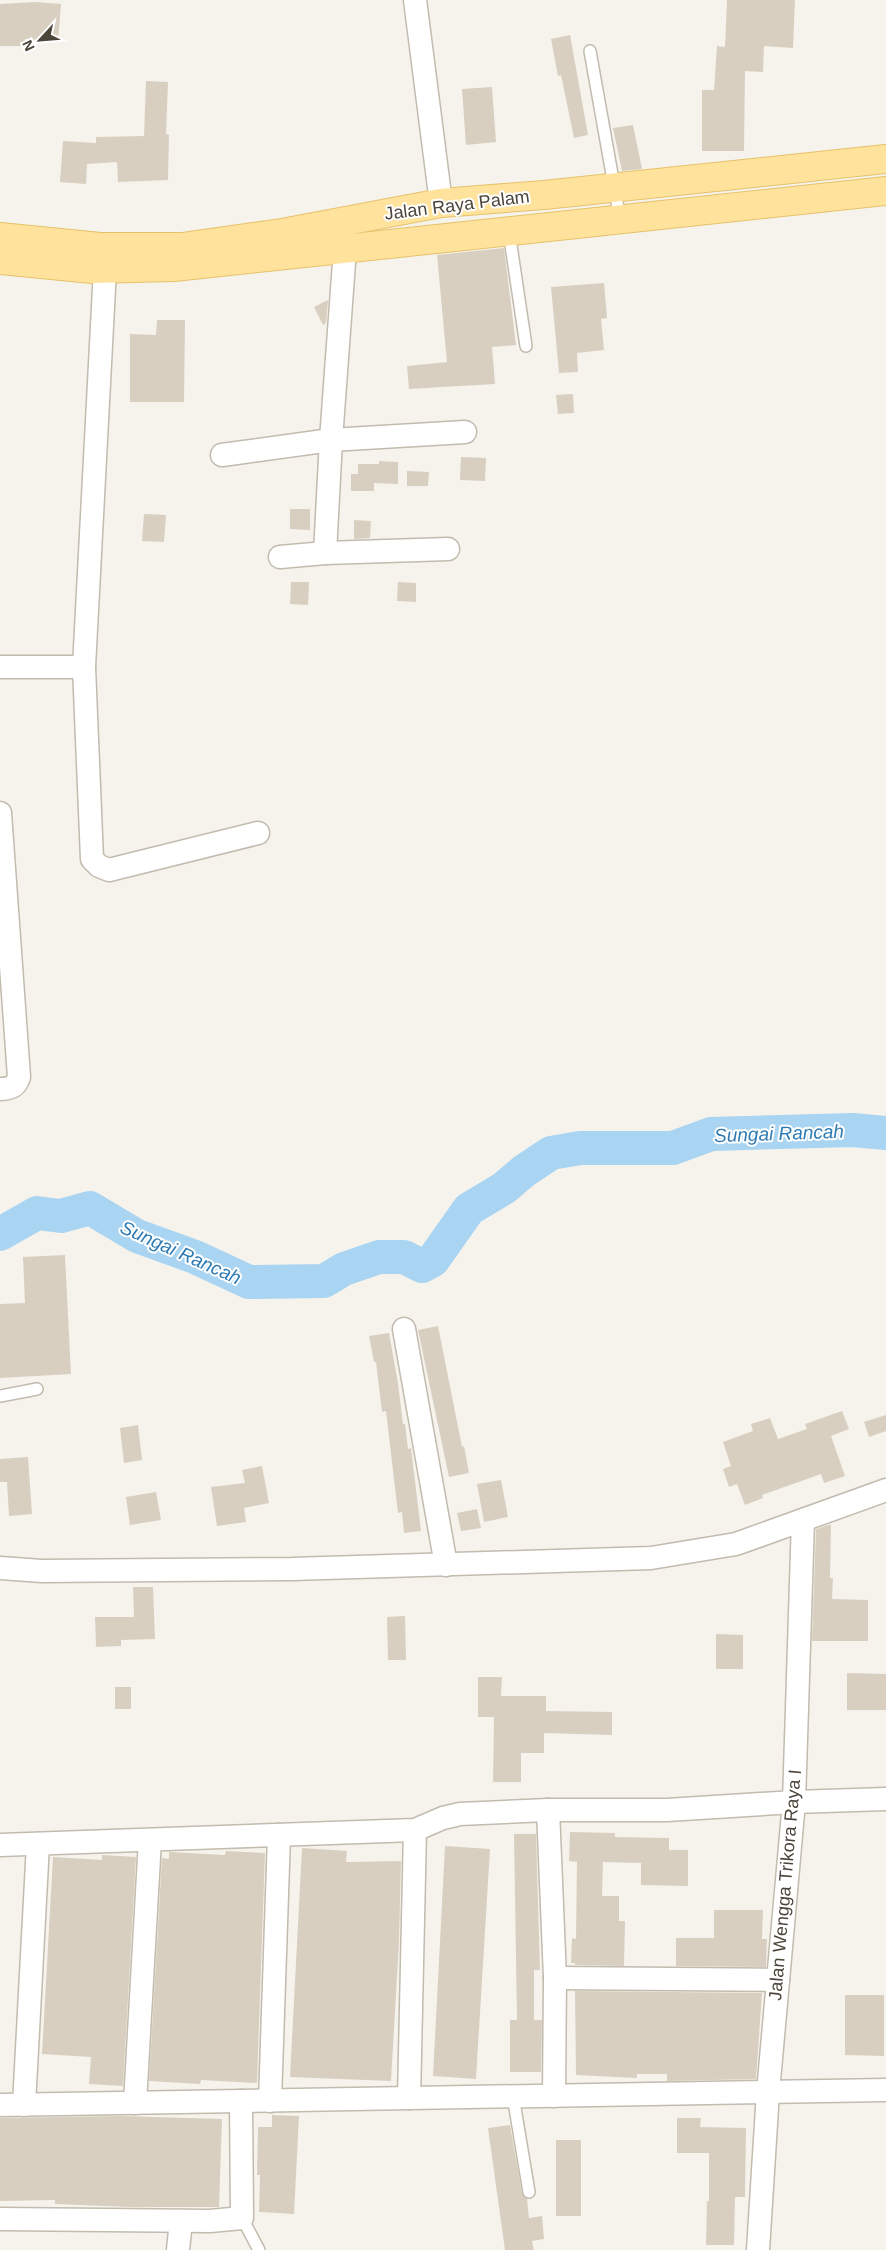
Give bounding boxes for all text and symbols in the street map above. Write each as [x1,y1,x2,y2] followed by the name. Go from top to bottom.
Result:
[15,15,65,65] north arrow
[19,38,38,54] text: N
[383,186,531,224] street label: Jalan Raya Palam
[714,1121,844,1146] water label: Sungai Rancah
[117,1216,244,1288] water label: Sungai Rancah
[765,1769,805,2001] street label: Jalan Wengga Trikora Raya I

